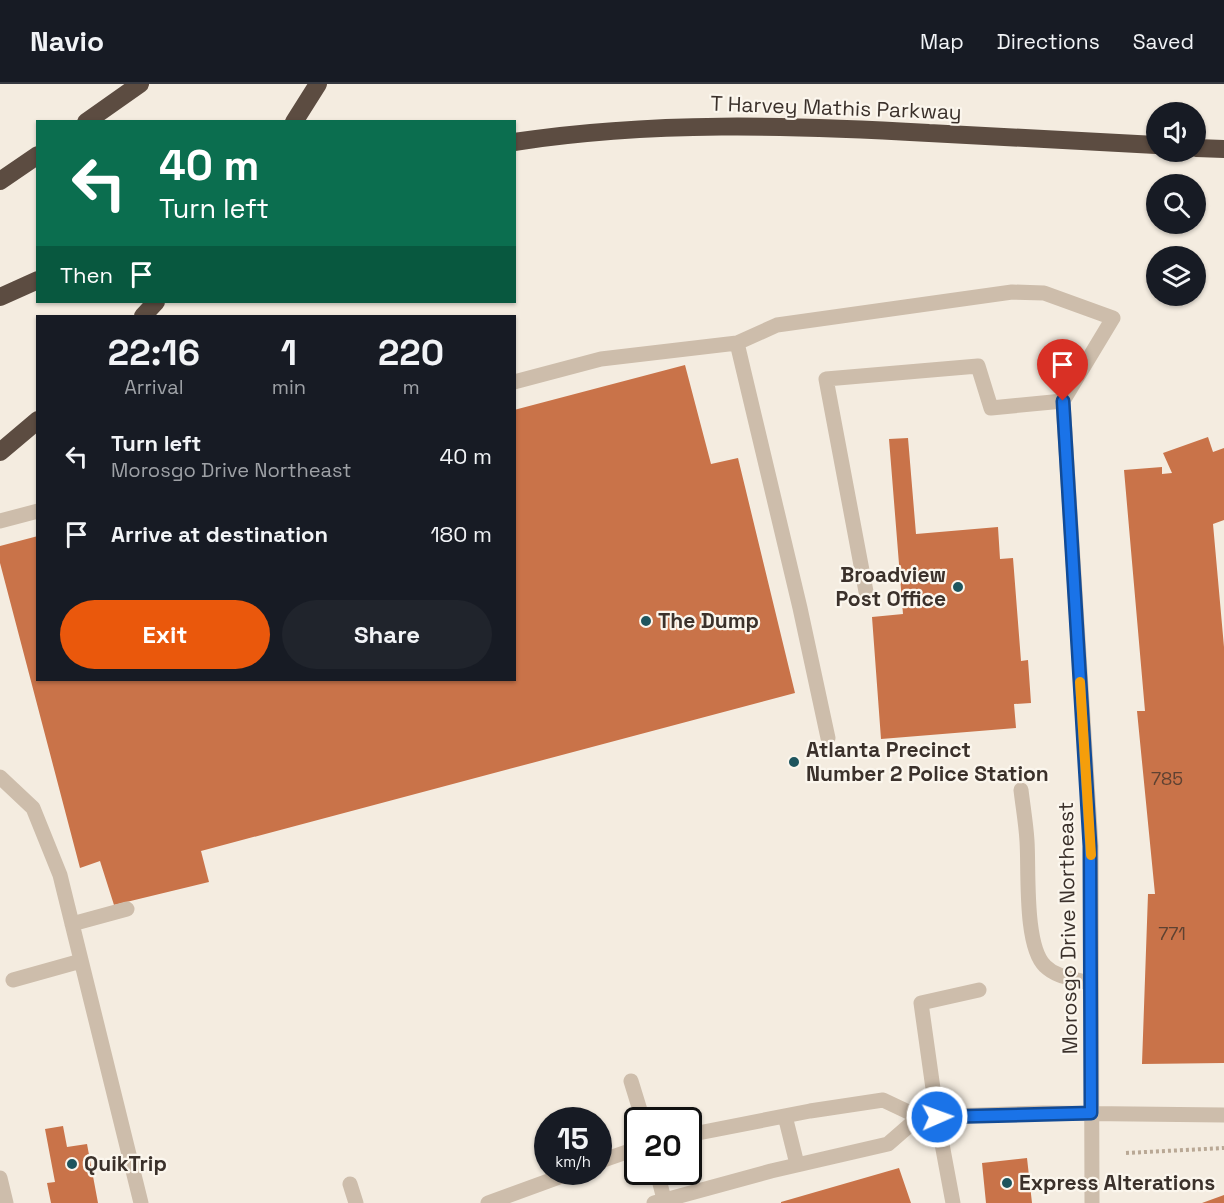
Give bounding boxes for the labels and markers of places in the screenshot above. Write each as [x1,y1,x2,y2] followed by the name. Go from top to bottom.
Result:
[1037,339,1088,401] pin
[835,561,946,612] place label: Broadview Post Office
[951,580,965,594] marker: Broadview Post Office
[658,607,759,634] place label: The Dump
[639,614,653,628] marker: The Dump
[806,736,1049,787] place label: Atlanta Precinct Number 2 Police Station
[787,755,801,769] marker: Atlanta Precinct Number 2 Police Station
[84,1150,167,1177] place label: QuikTrip
[65,1157,79,1171] marker: QuikTrip
[1019,1169,1215,1196] place label: Express Alterations
[1000,1176,1014,1190] marker: Express Alterations

